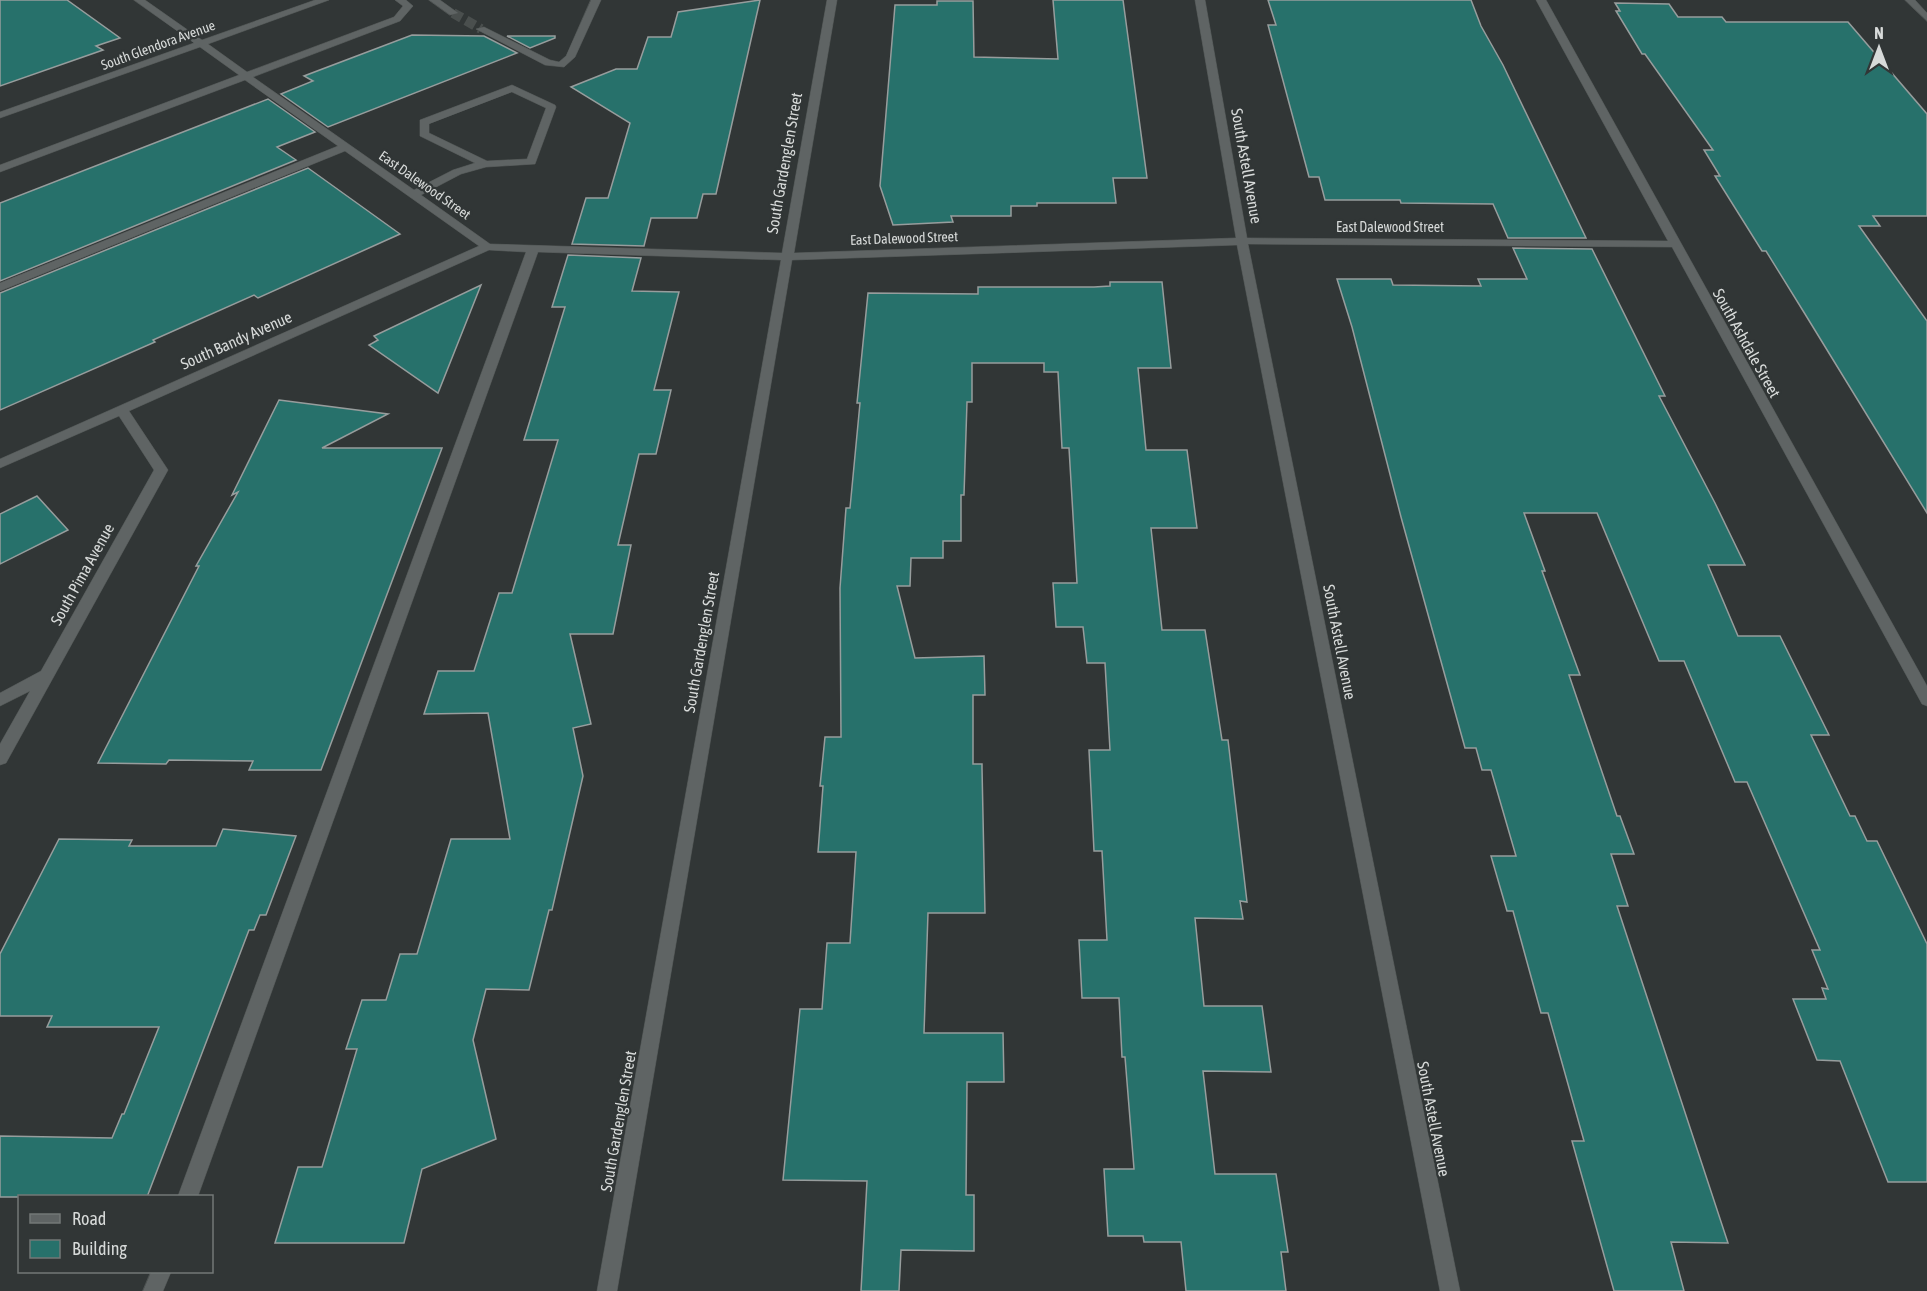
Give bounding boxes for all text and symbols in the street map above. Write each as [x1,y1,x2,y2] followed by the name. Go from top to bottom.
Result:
[99,17,217,73] street label: South Glendora Avenue
[1849,18,1909,78] north arrow
[1874,24,1884,42] text: N
[763,91,806,235] street label: South Gardenglen Street
[1228,107,1266,225] street label: South Astell Avenue
[376,147,474,223] street label: East Dalewood Street
[1336,219,1444,235] street label: East Dalewood Street
[850,228,958,248] street label: East Dalewood Street
[1710,286,1784,401] street label: South Ashdale Street
[178,307,295,374] street label: South Bandy Avenue
[47,520,117,628] street label: South Pima Avenue
[680,570,723,714] street label: South Gardenglen Street
[1320,583,1360,701] street label: South Astell Avenue
[597,1049,640,1193] street label: South Gardenglen Street
[1414,1060,1454,1178] street label: South Astell Avenue
[18,1195,213,1273] legend
[72,1208,106,1229] text: Road
[72,1238,127,1259] text: Building

